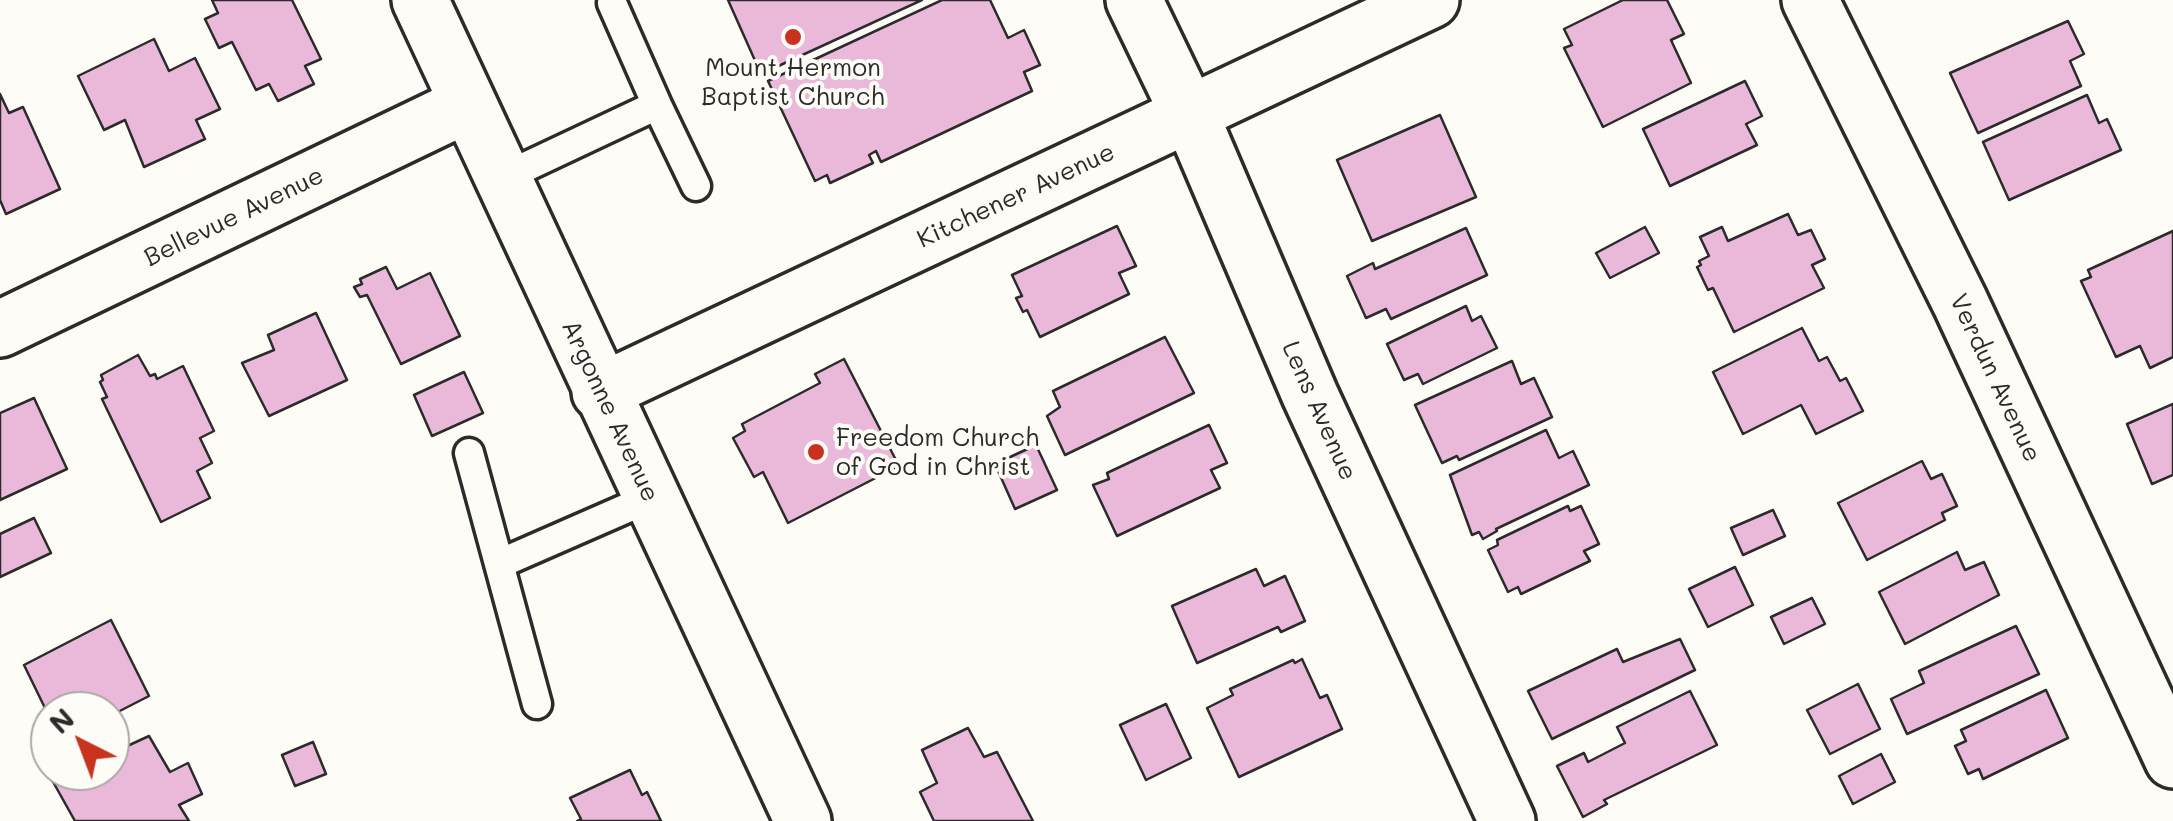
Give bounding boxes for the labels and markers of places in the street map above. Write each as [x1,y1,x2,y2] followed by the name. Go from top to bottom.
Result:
[782,26,804,48] marker: Mount Hermon Baptist Church
[701,53,885,112] place label: Mount Hermon Baptist Church
[836,423,1039,482] place label: Freedom Church of God in Christ
[805,441,827,463] marker: Freedom Church of God in Christ

